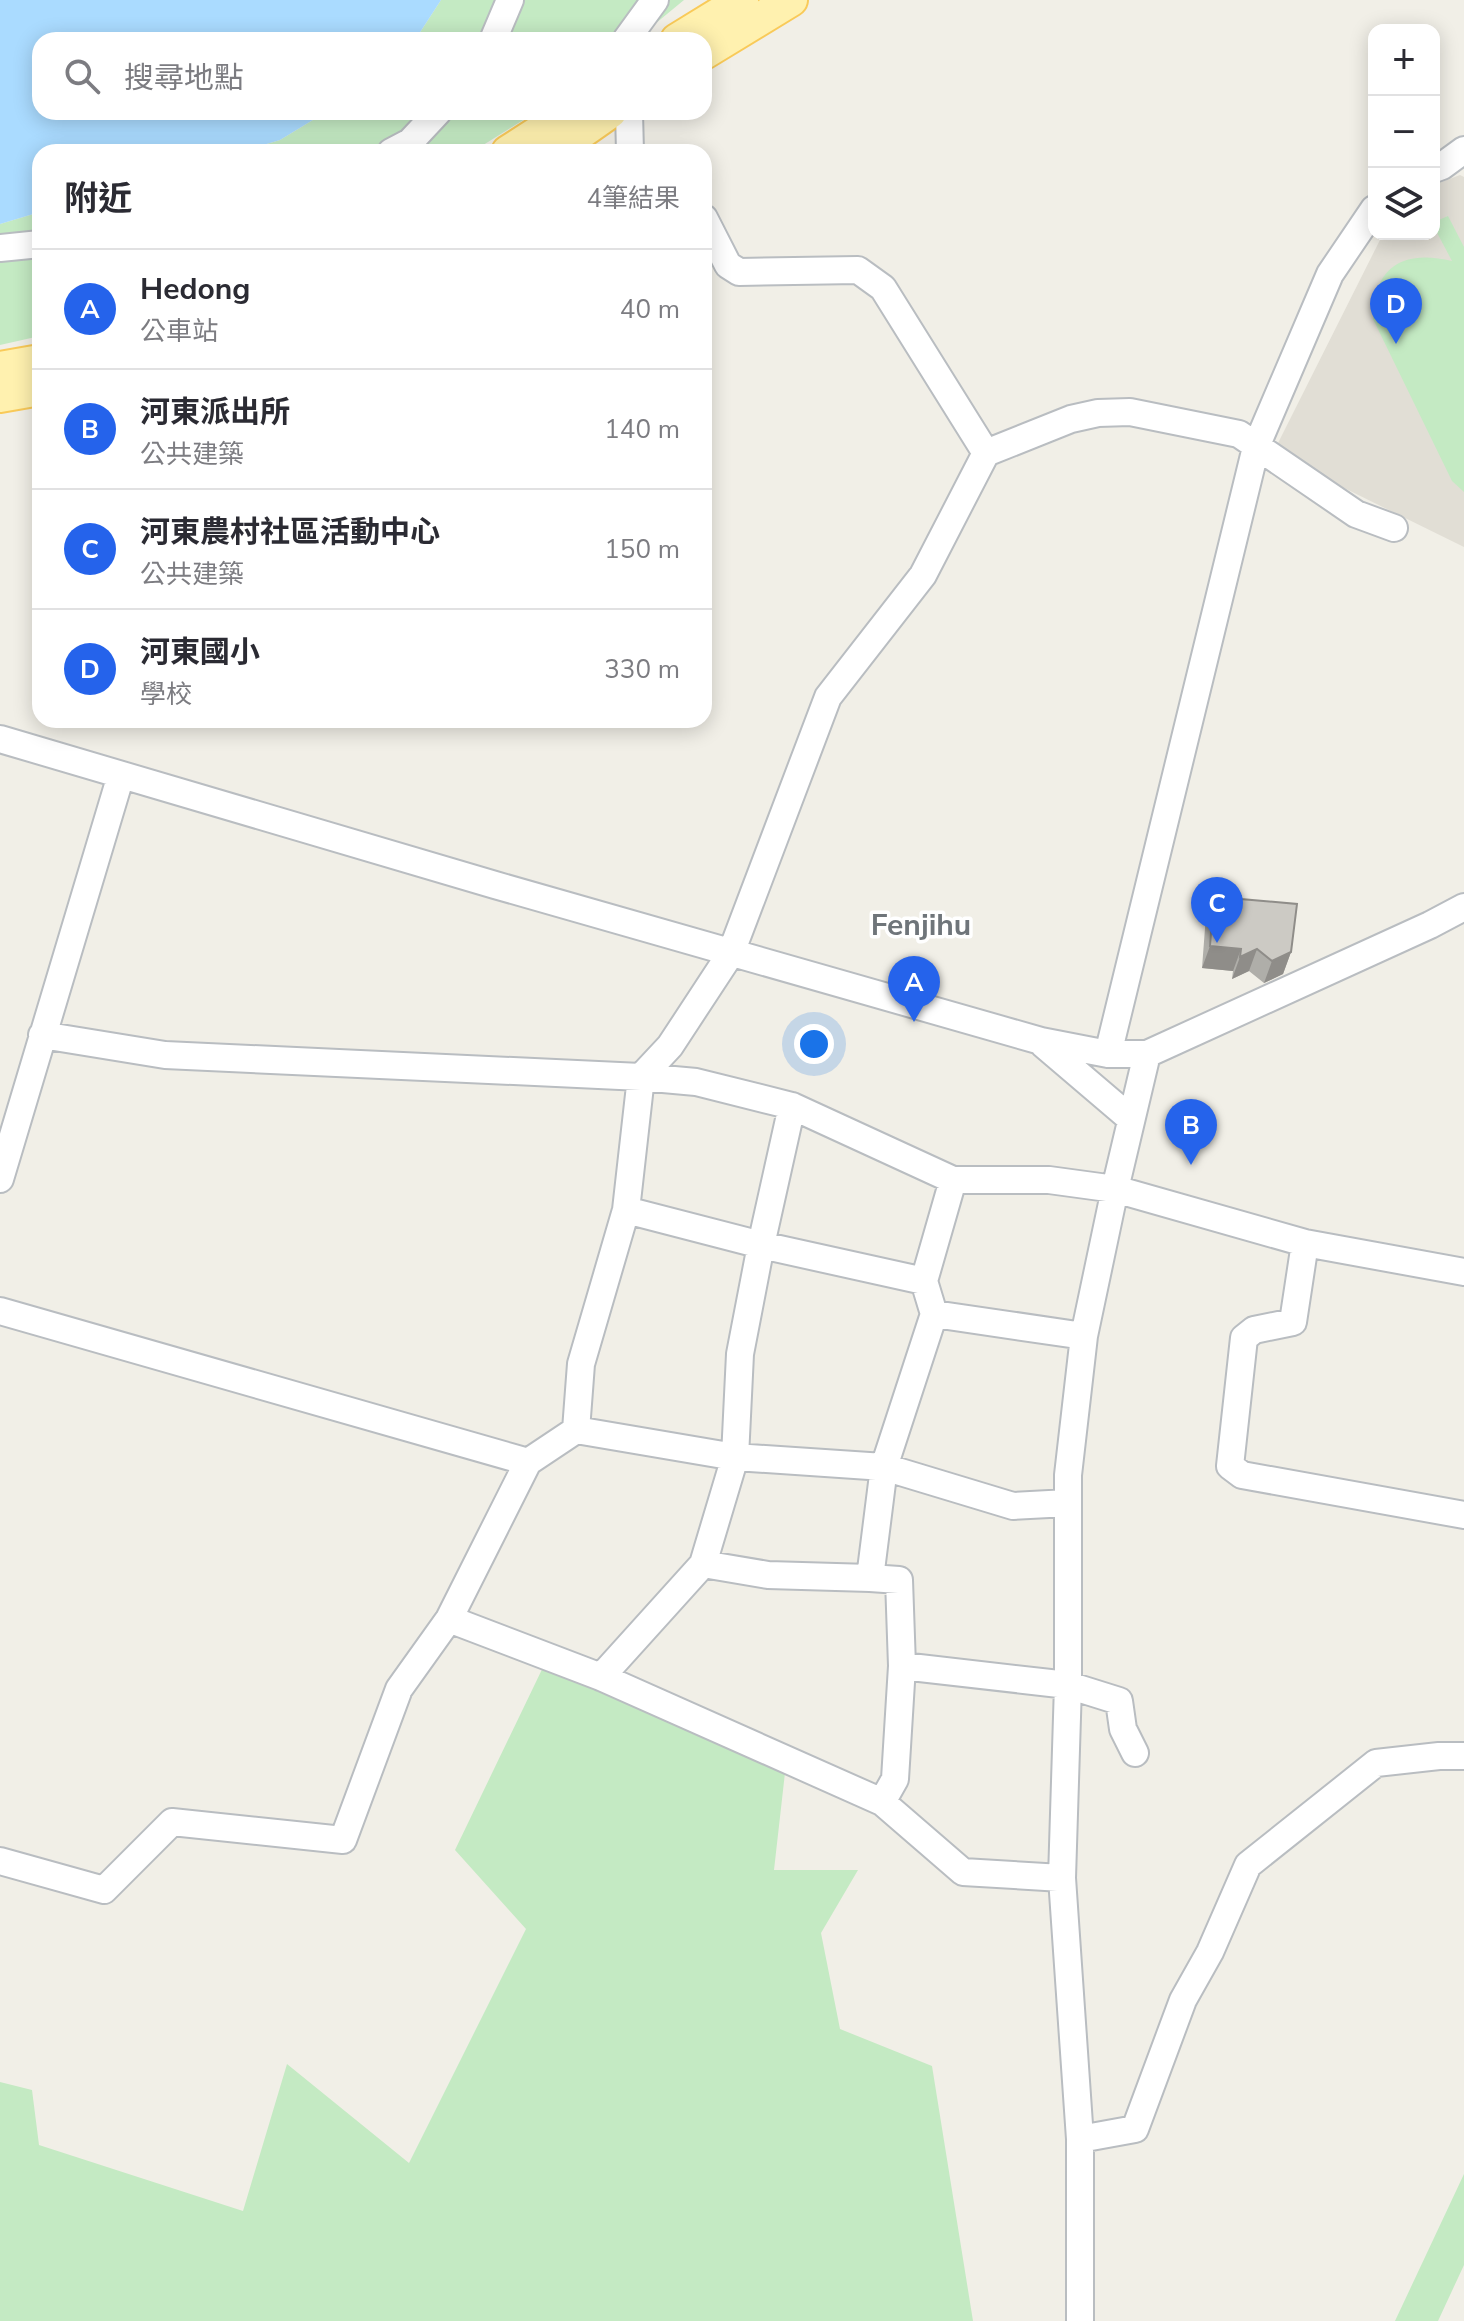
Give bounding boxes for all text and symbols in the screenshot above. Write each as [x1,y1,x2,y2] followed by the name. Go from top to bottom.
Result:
[1368,24,1440,240] map controls
[1368,24,1440,96] button: +
[32,32,712,120] search box
[60,54,104,98] icon: search
[124,58,244,99] text: 搜尋地點
[1368,96,1440,168] button: −
[1368,168,1440,240] button: layers
[64,176,132,222] text: 附近
[586,181,680,216] text: 4筆結果
[140,269,250,310] text: Hedong
[1370,278,1422,344] pin: D
[80,292,100,327] text: A
[620,292,680,327] text: 40 m
[140,314,218,349] text: 公車站
[140,392,290,433] text: 河東派出所
[81,412,99,447] text: B
[604,412,680,447] text: 140 m
[140,437,244,472] text: 公共建築
[140,512,440,553] text: 河東農村社區活動中心
[81,532,99,567] text: C
[604,532,680,567] text: 150 m
[140,557,244,592] text: 公共建築
[140,632,260,673] text: 河東國小
[80,652,100,687] text: D
[604,652,680,687] text: 330 m
[140,677,192,712] text: 學校
[1191,877,1243,943] pin: C
[871,905,971,946] district label: Fenjihu
[888,956,940,1022] pin: A
[794,1024,834,1064] your location
[1165,1099,1217,1165] pin: B

